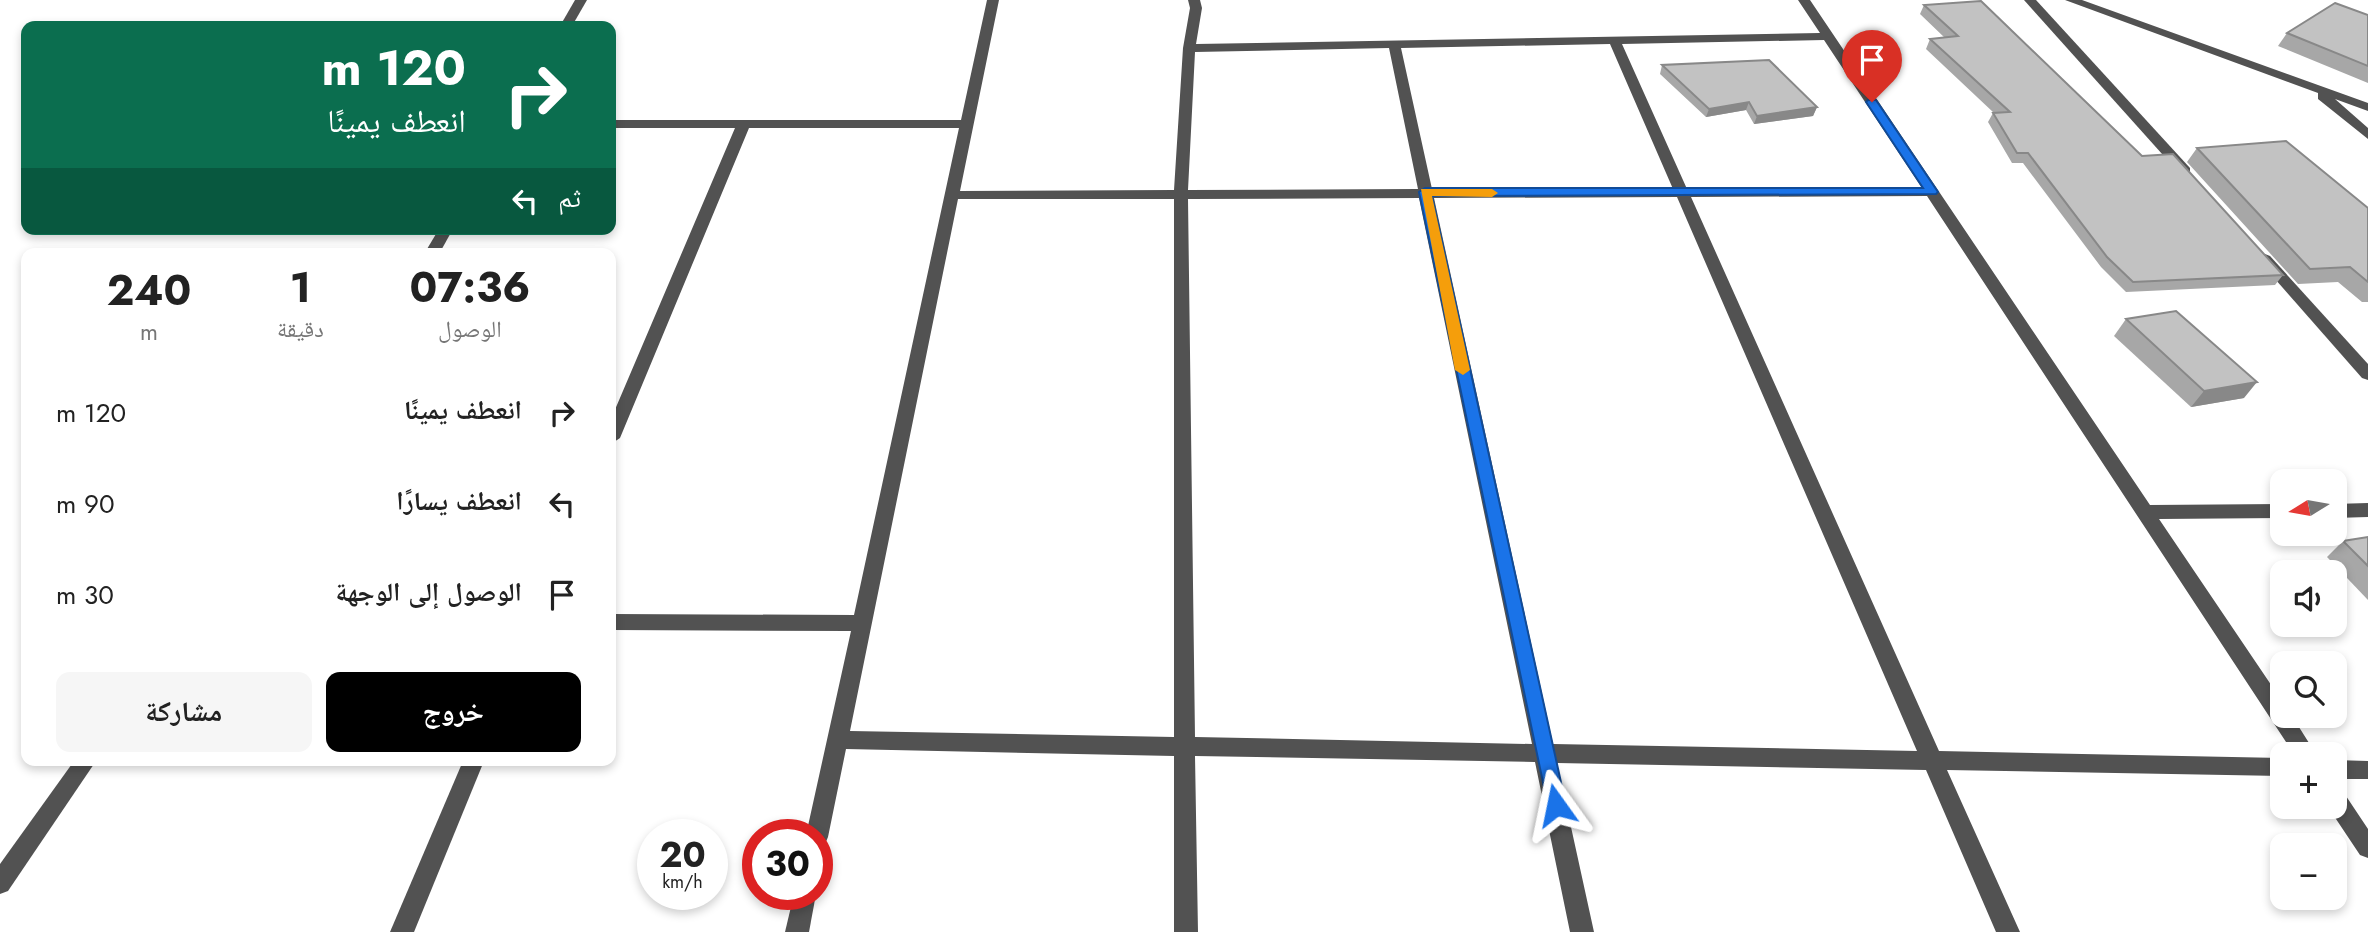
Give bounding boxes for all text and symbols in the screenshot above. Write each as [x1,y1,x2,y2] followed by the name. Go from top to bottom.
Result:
[1842,30,1902,102] pin
[322,33,466,103] text: 120 m
[1853,41,1891,79] icon: arrive
[490,49,581,140] icon: right
[327,98,466,144] text: انعطف يمينًا
[558,179,581,217] text: ثم
[506,182,544,220] icon: left
[290,257,311,318] text: 1
[409,257,530,318] text: 07:36
[107,260,191,321] text: 240
[277,312,324,346] text: دقيقة
[438,312,502,346] text: الوصول
[140,315,158,349] text: m
[404,391,522,429] text: انعطف يمينًا
[56,394,126,432] text: 120 m
[543,394,581,432] icon: right
[2270,469,2347,546] north arrow
[2270,469,2347,910] map controls
[396,482,522,520] text: انعطف يسارًا
[56,485,115,523] text: 90 m
[543,485,581,523] icon: left
[2270,560,2347,637] button: sound
[335,573,522,611] text: الوصول إلى الوجهة
[56,576,114,614] text: 30 m
[543,576,581,614] icon: arrive
[2270,651,2347,728] button: search
[56,672,312,752] button: مشاركة
[326,672,581,752] button: خروج
[2270,742,2347,819] button: +
[1519,768,1593,842] position arrow
[742,819,833,910] speed limit sign: 30
[659,830,706,880] text: 20
[2270,833,2347,910] button: −
[662,869,703,895] text: km/h

